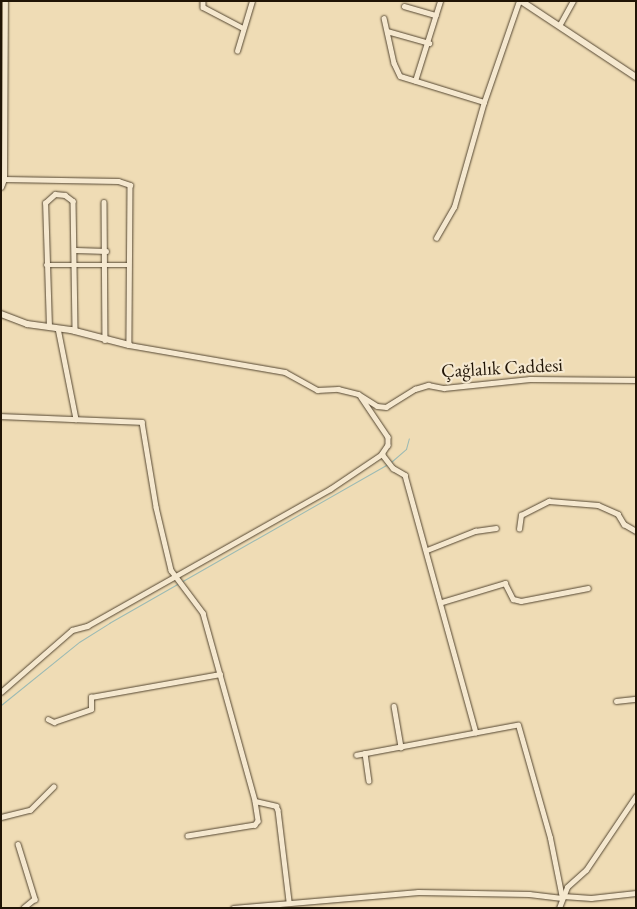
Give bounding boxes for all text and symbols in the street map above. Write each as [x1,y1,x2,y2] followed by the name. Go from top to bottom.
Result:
[441,353,563,383] street label: Çağlalık Caddesi

